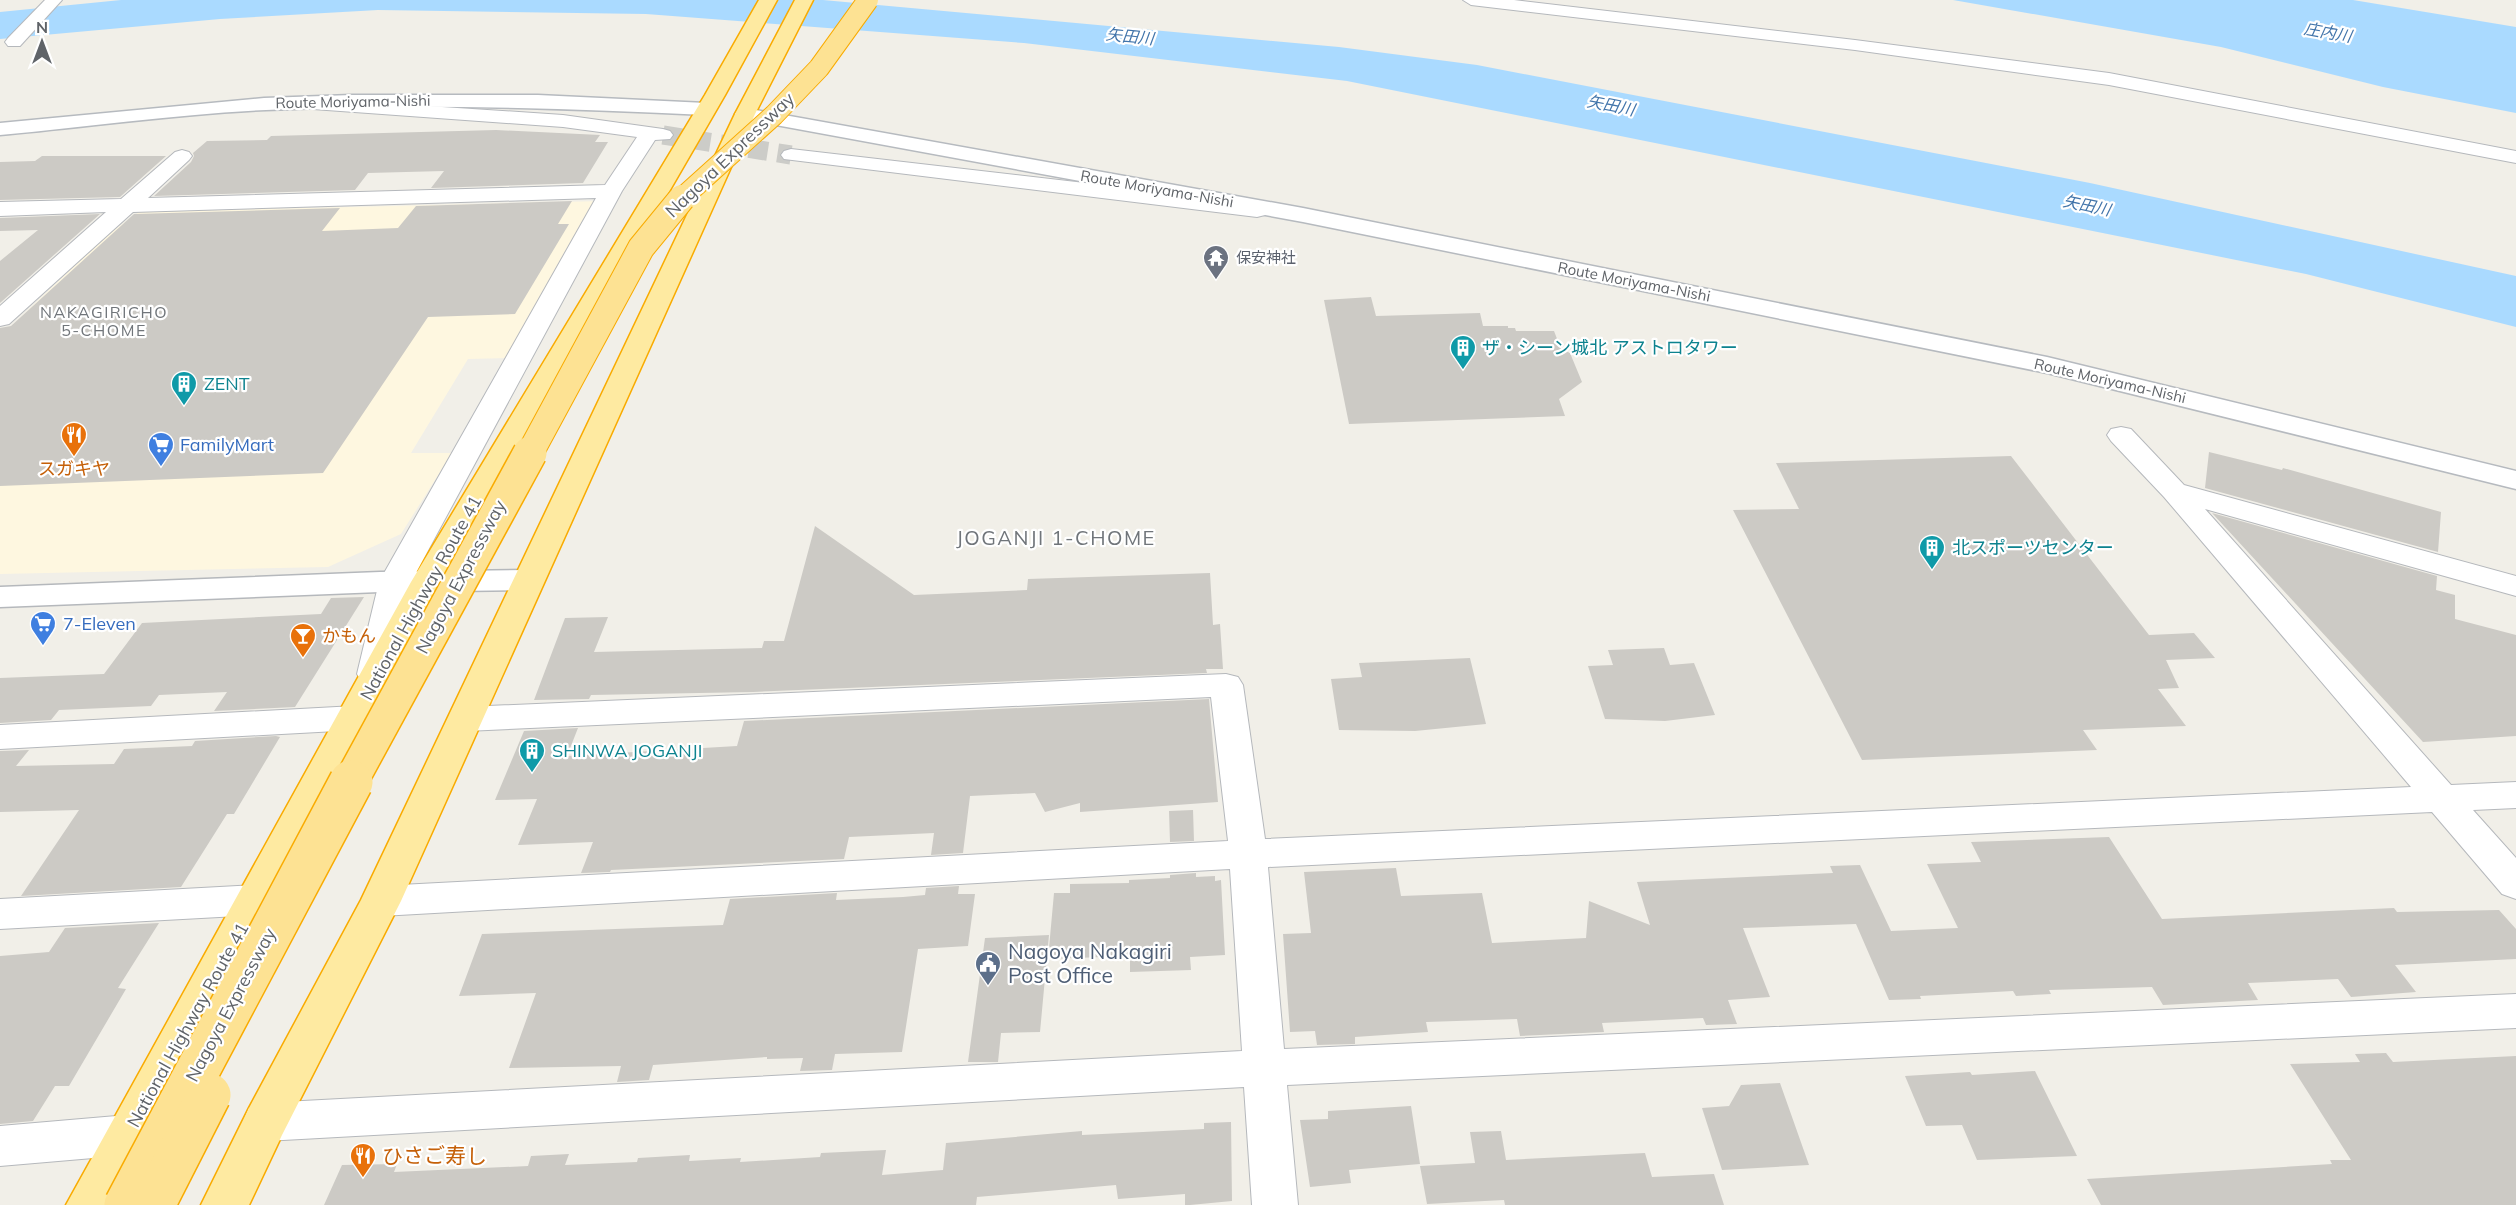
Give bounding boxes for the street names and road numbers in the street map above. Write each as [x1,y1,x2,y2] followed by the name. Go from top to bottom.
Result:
[660,87,799,222] street label: Nagoya Expressway
[275,91,431,112] street label: Route Moriyama-Nishi
[1079,166,1235,211] street label: Route Moriyama-Nishi
[1556,257,1712,306] street label: Route Moriyama-Nishi
[2032,354,2188,407] street label: Route Moriyama-Nishi
[355,491,486,704] street label: National Highway Route 41
[410,496,511,658] street label: Nagoya Expressway
[122,918,253,1131] street label: National Highway Route 41
[180,924,281,1086] street label: Nagoya Expressway

